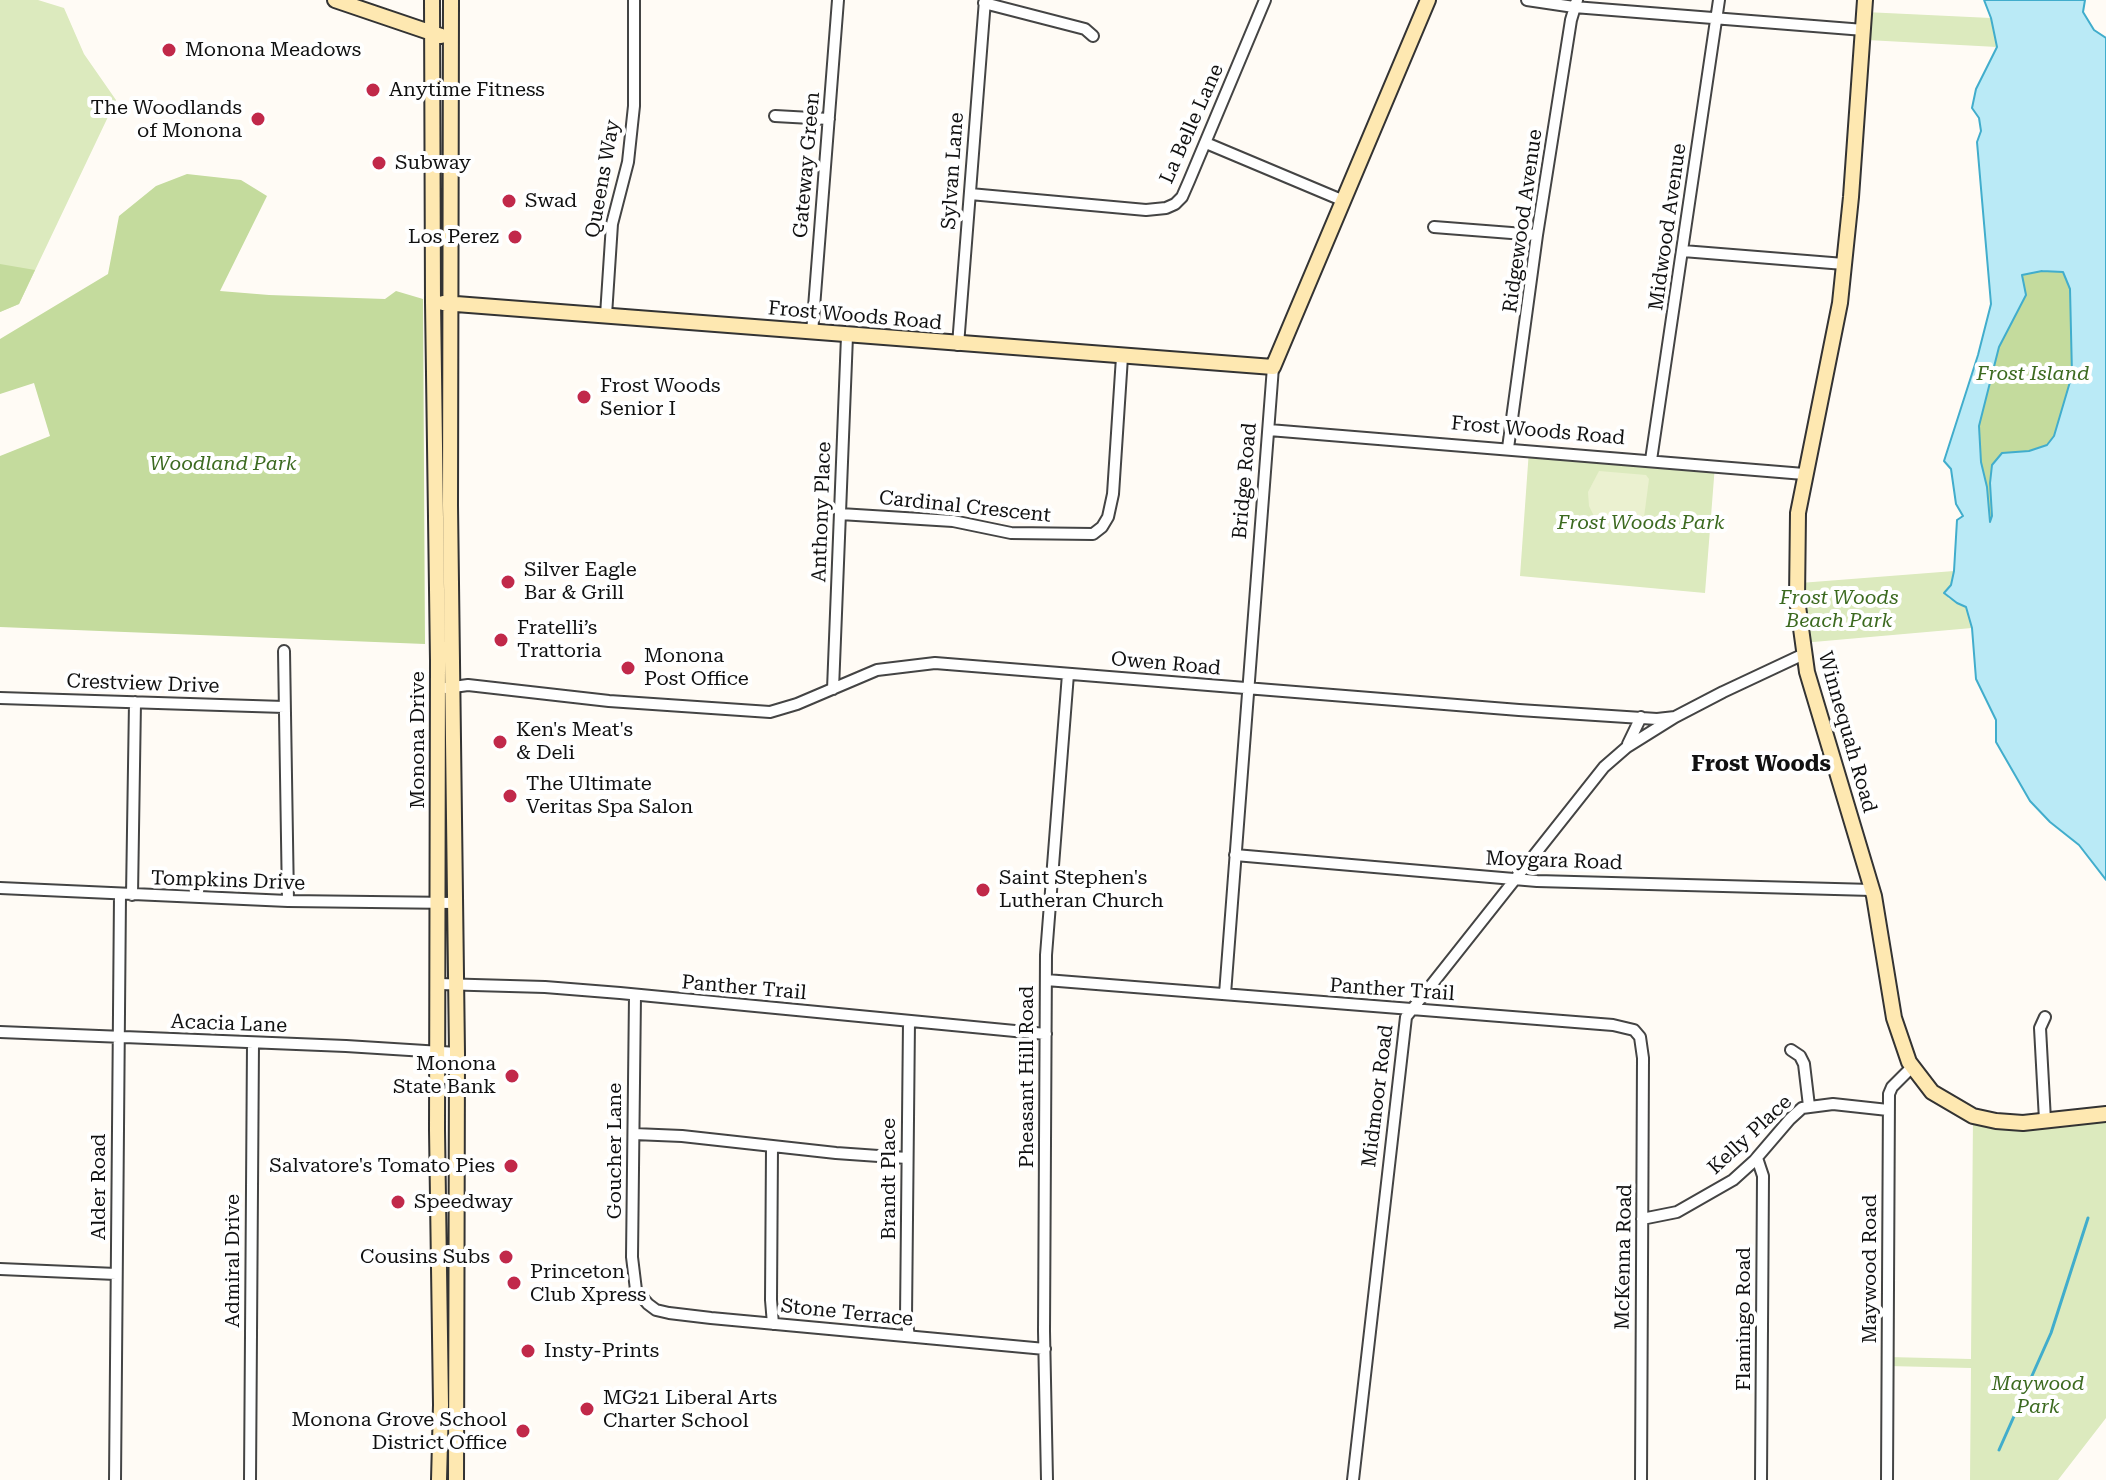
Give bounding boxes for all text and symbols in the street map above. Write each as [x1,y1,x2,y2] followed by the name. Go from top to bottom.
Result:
[185,38,361,62] place label: Monona Meadows
[160,41,178,59] marker: Monona Meadows
[1155,60,1229,188] street label: La Belle Lane
[389,78,545,102] place label: Anytime Fitness
[364,81,382,99] marker: Anytime Fitness
[789,91,825,239] street label: Gateway Green
[91,96,242,143] place label: The Woodlands of Monona
[249,110,267,128] marker: The Woodlands of Monona
[937,112,969,230] street label: Sylvan Lane
[581,118,625,240] street label: Queens Way
[1498,128,1548,314] street label: Ridgewood Avenue
[1644,142,1692,312] street label: Midwood Avenue
[395,151,471,175] place label: Subway
[370,154,388,172] marker: Subway
[525,189,577,213] place label: Swad
[500,192,518,210] marker: Swad
[408,225,499,249] place label: Los Perez
[506,228,524,246] marker: Los Perez
[767,296,943,336] street label: Frost Woods Road
[1977,362,2089,386] park label: Frost Island
[600,374,720,421] place label: Frost Woods Senior I
[575,388,593,406] marker: Frost Woods Senior I
[1450,411,1626,451] street label: Frost Woods Road
[1228,422,1262,540] street label: Bridge Road
[808,441,836,583] street label: Anthony Place
[150,452,296,476] park label: Woodland Park
[878,486,1052,528] street label: Cardinal Crescent
[1557,511,1725,535] park label: Frost Woods Park
[524,558,637,605] place label: Silver Eagle Bar & Grill
[499,573,517,591] marker: Silver Eagle Bar & Grill
[1780,586,1898,633] park label: Frost Woods Beach Park
[517,616,601,663] place label: Fratelli’s Trattoria
[492,631,510,649] marker: Fratelli’s Trattoria
[644,644,749,691] place label: Monona Post Office
[1110,647,1222,681] street label: Owen Road
[1812,649,1882,815] street label: Winnequah Road
[619,659,637,677] marker: Monona Post Office
[66,669,220,699] street label: Crestview Drive
[406,671,430,809] street label: Monona Drive
[516,718,633,765] place label: Ken's Meat's & Deli
[491,733,509,751] marker: Ken's Meat's & Deli
[1691,752,1831,778] district label: Frost Woods
[526,772,693,819] place label: The Ultimate Veritas Spa Salon
[501,787,519,805] marker: The Ultimate Veritas Spa Salon
[1485,847,1623,875] street label: Moygara Road
[150,866,306,896] street label: Tompkins Drive
[999,866,1164,913] place label: Saint Stephen's Lutheran Church
[974,881,992,899] marker: Saint Stephen's Lutheran Church
[681,971,807,1005] street label: Panther Trail
[1329,974,1455,1006] street label: Panther Trail
[1015,986,1039,1168] street label: Pheasant Hill Road
[170,1010,288,1038] street label: Acacia Lane
[1357,1023,1399,1169] street label: Midmoor Road
[393,1052,496,1099] place label: Monona State Bank
[503,1067,521,1085] marker: Monona State Bank
[603,1083,627,1219] street label: Goucher Lane
[1703,1090,1797,1180] street label: Kelly Place
[877,1118,901,1240] street label: Brandt Place
[87,1134,111,1240] street label: Alder Road
[269,1154,495,1178] place label: Salvatore's Tomato Pies
[502,1157,520,1175] marker: Salvatore's Tomato Pies
[1611,1184,1637,1330] street label: McKenna Road
[414,1190,513,1214] place label: Speedway
[389,1193,407,1211] marker: Speedway
[221,1194,245,1328] street label: Admiral Drive
[1858,1194,1882,1344] street label: Maywood Road
[360,1245,490,1269] place label: Cousins Subs
[1732,1247,1756,1391] street label: Flamingo Road
[497,1248,515,1266] marker: Cousins Subs
[530,1260,646,1307] place label: Princeton Club Xpress
[505,1274,523,1292] marker: Princeton Club Xpress
[780,1294,914,1332] street label: Stone Terrace
[544,1339,659,1363] place label: Insty-Prints
[519,1342,537,1360] marker: Insty-Prints
[1992,1372,2084,1419] park label: Maywood Park
[603,1386,777,1433] place label: MG21 Liberal Arts Charter School
[578,1400,596,1418] marker: MG21 Liberal Arts Charter School
[292,1408,507,1455] place label: Monona Grove School District Office
[514,1422,532,1440] marker: Monona Grove School District Office

